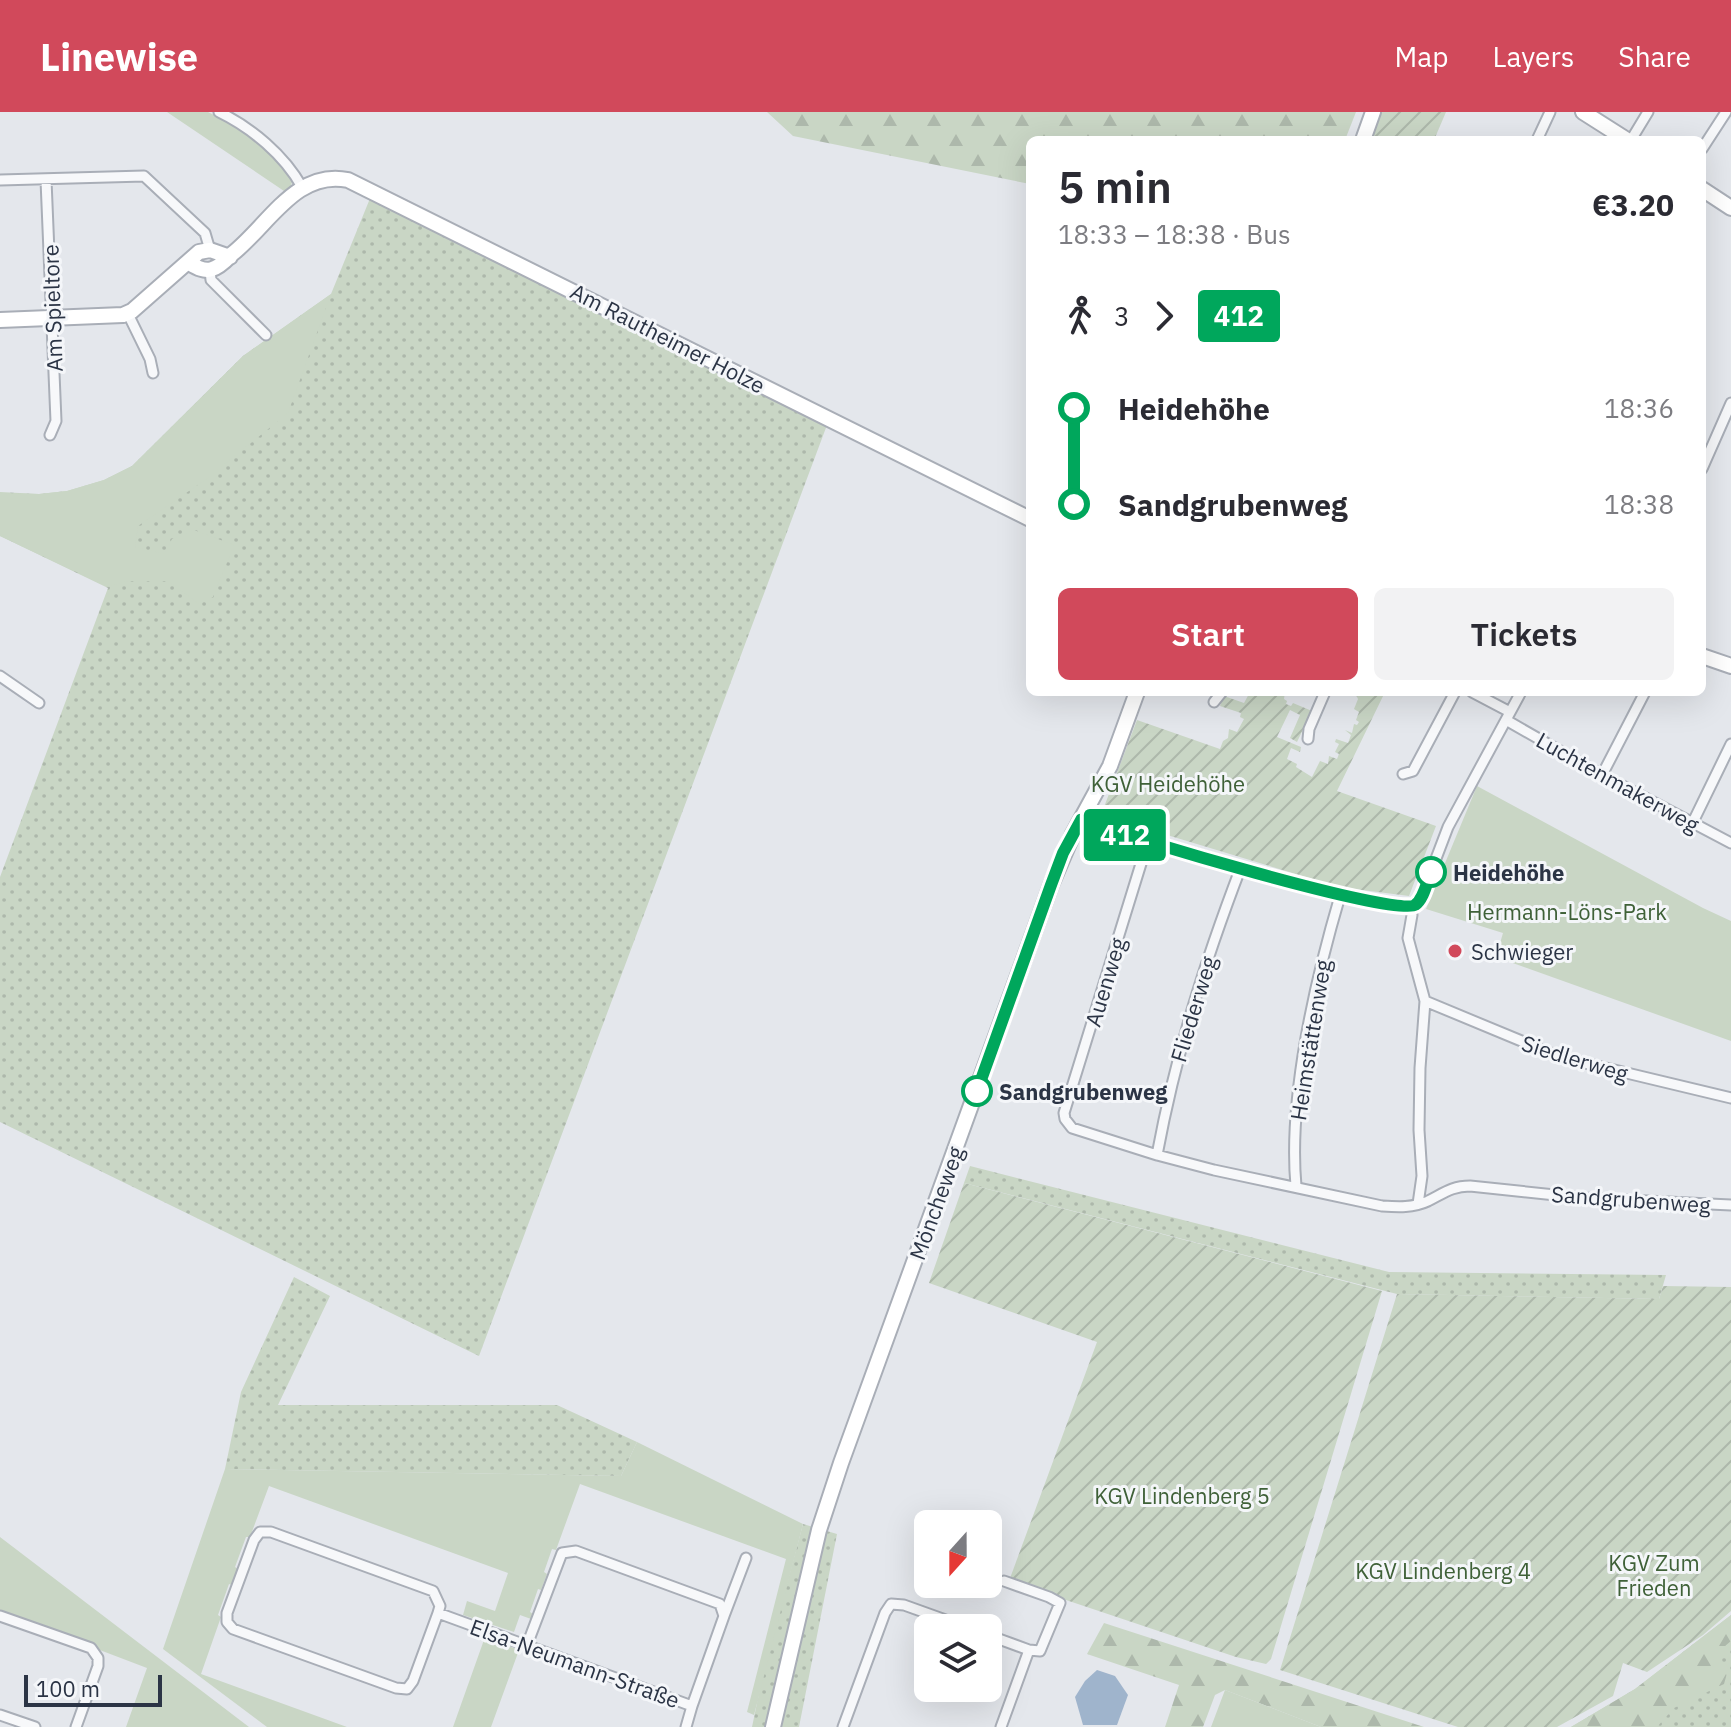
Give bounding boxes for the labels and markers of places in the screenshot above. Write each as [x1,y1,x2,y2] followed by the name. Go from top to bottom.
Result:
[1416,857,1446,887] marker: Heidehöhe
[1453,858,1564,887] place label: Heidehöhe
[1471,937,1573,966] place label: Schwieger
[1446,942,1464,960] marker: Schwieger
[962,1076,992,1106] marker: Sandgrubenweg
[999,1077,1168,1106] place label: Sandgrubenweg

